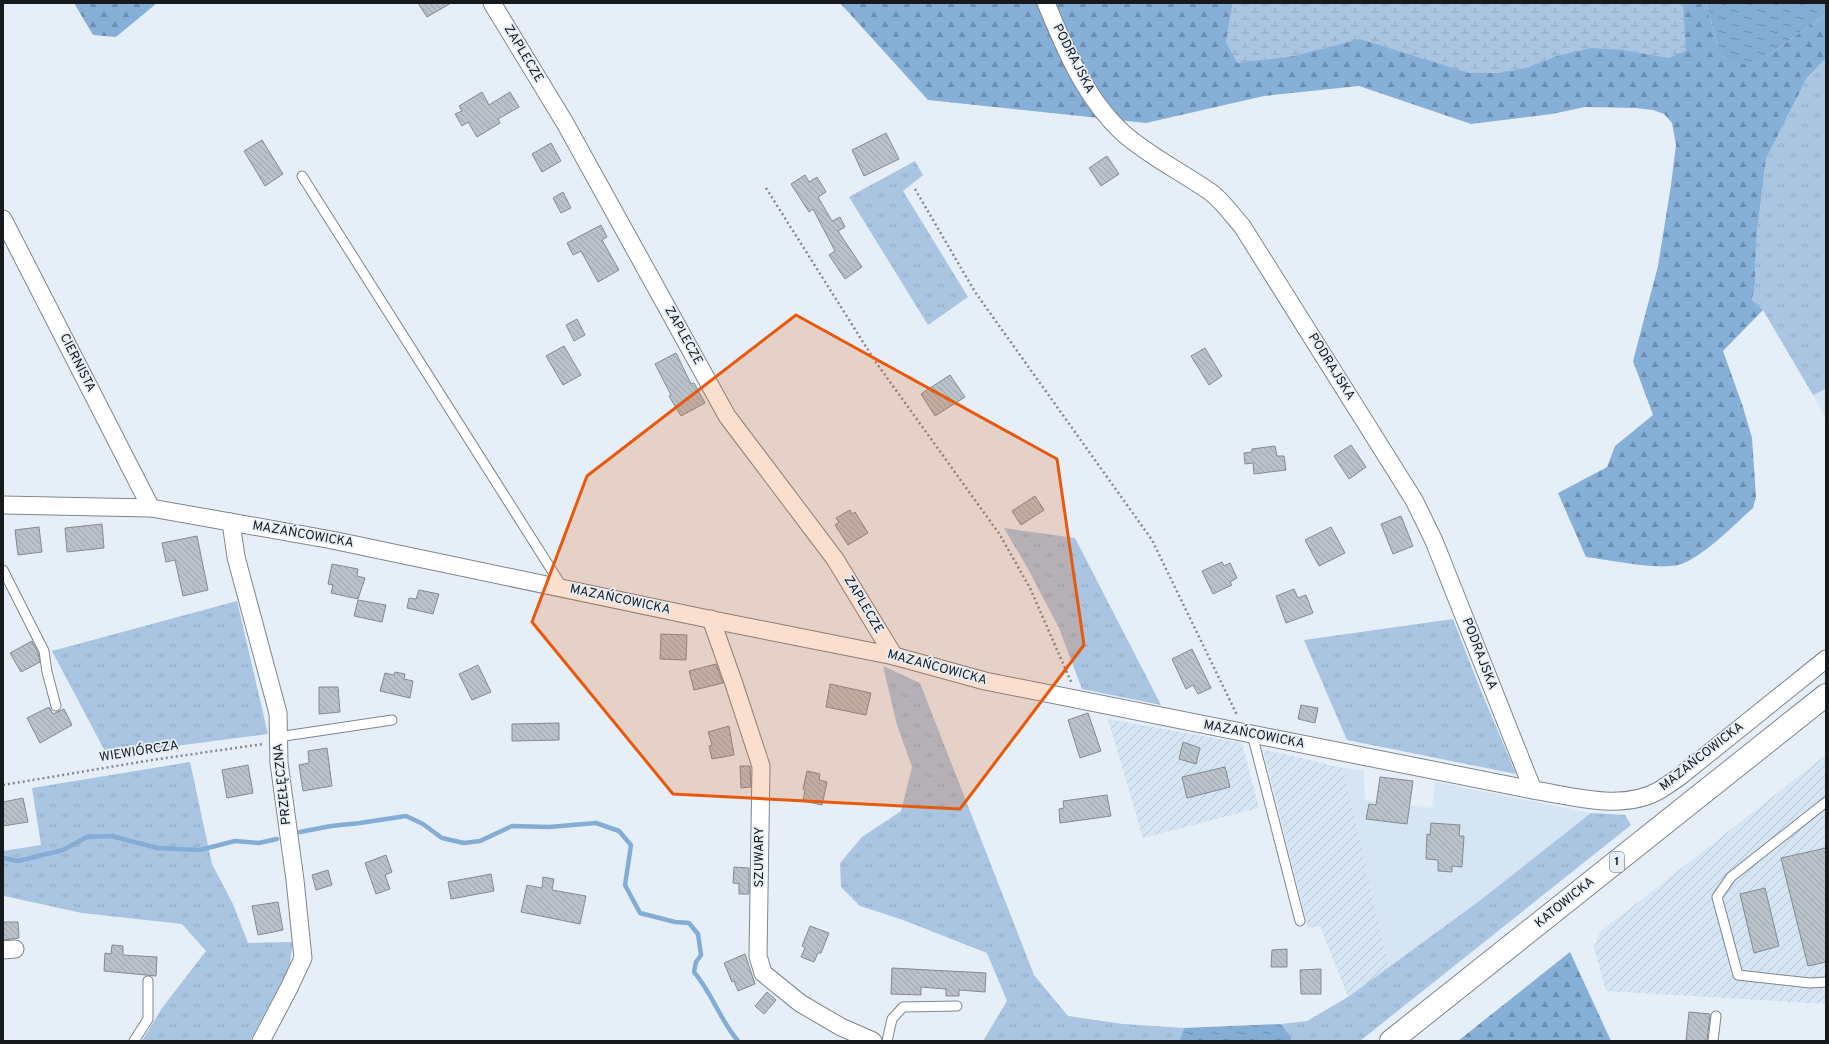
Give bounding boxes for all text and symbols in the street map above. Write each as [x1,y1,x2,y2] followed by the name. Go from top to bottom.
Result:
[500,22,546,86] street label: ZAPLECZE
[1049,22,1097,97] street label: PODRAJSKA
[660,304,706,368] street label: ZAPLECZE
[55,331,99,395] street label: CIERNISTA
[1304,331,1358,404] street label: PODRAJSKA
[251,516,355,552] street label: MAZAŃCOWICKA
[840,573,886,637] street label: ZAPLECZE
[568,580,672,619] street label: MAZAŃCOWICKA
[1458,616,1500,692] street label: PODRAJSKA
[885,645,989,689] street label: MAZAŃCOWICKA
[1202,715,1306,753] street label: MAZAŃCOWICKA
[1655,717,1747,795] street label: MAZAŃCOWICKA
[98,736,180,766] street label: WIEWIÓRCZA
[271,742,295,826] street label: PRZEŁĘCZNA
[752,827,768,887] street label: SZUWARY
[1610,852,1624,872] road number: 1
[1532,874,1598,932] street label: KATOWICKA

